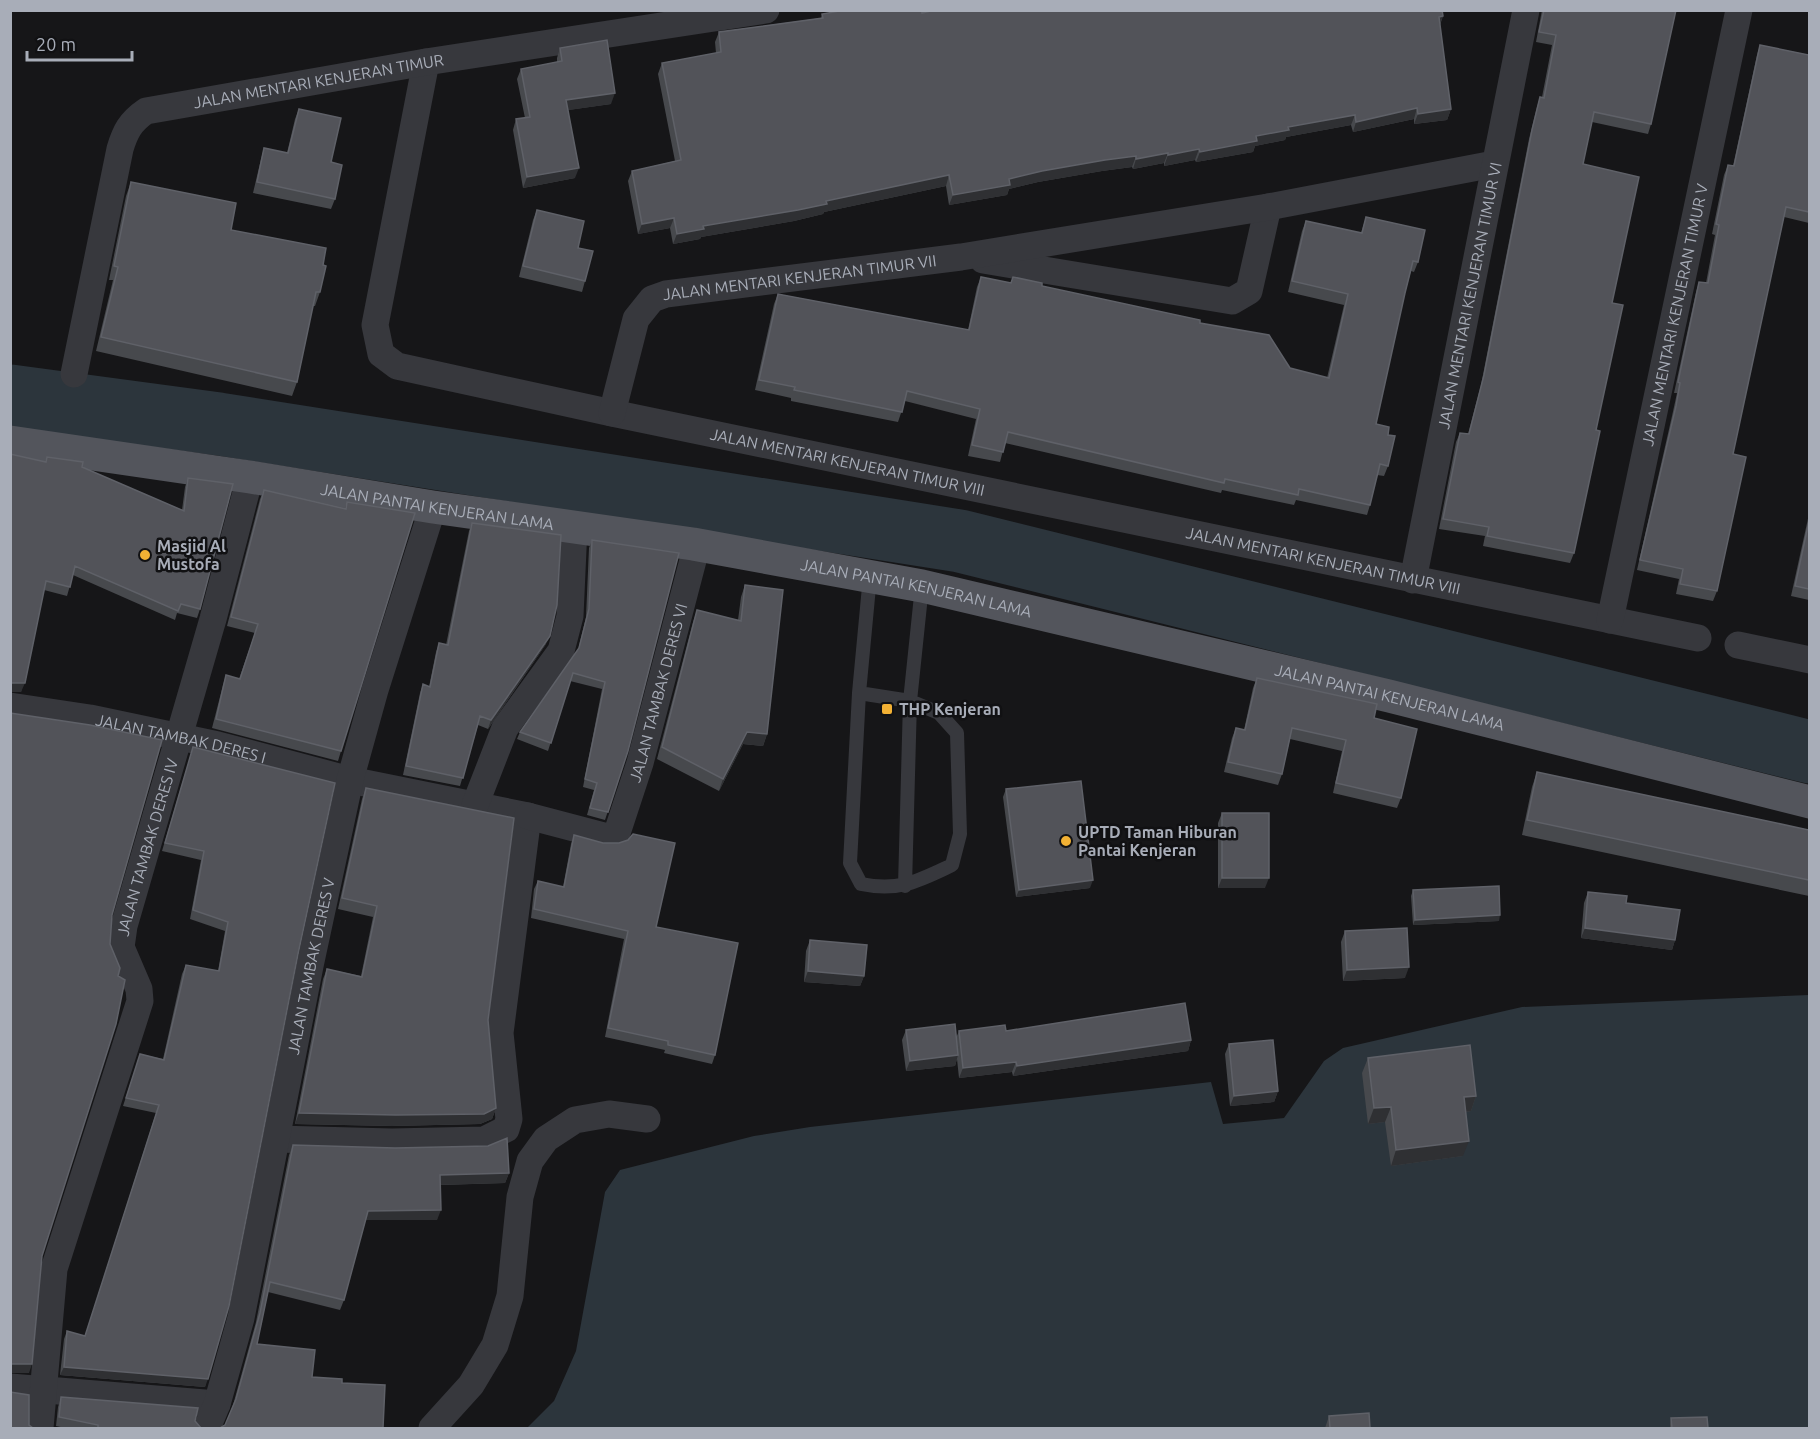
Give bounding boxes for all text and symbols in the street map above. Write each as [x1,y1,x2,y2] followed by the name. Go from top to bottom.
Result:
[27,24,132,62] scale bar
[36,34,76,54] text: 20 m
[192,50,445,112] street label: JALAN MENTARI KENJERAN TIMUR
[1434,161,1505,431] street label: JALAN MENTARI KENJERAN TIMUR VI
[1638,182,1711,447] street label: JALAN MENTARI KENJERAN TIMUR V
[662,251,937,303] street label: JALAN MENTARI KENJERAN TIMUR VII
[709,425,986,499] street label: JALAN MENTARI KENJERAN TIMUR VIII
[319,480,555,533] street label: JALAN PANTAI KENJERAN LAMA
[1184,523,1462,598] street label: JALAN MENTARI KENJERAN TIMUR VIII
[157,537,226,573] place label: Masjid Al Mustofa
[138,548,152,562] marker: Masjid Al Mustofa
[799,555,1034,621] street label: JALAN PANTAI KENJERAN LAMA
[625,601,690,784] street label: JALAN TAMBAK DERES VI
[1273,660,1507,734] street label: JALAN PANTAI KENJERAN LAMA
[899,700,1001,718] place label: THP Kenjeran
[880,702,894,716] marker: THP Kenjeran
[94,710,268,766] street label: JALAN TAMBAK DERES I
[114,756,181,937] street label: JALAN TAMBAK DERES IV
[1078,823,1237,859] place label: UPTD Taman Hiburan Pantai Kenjeran
[1059,834,1073,848] marker: UPTD Taman Hiburan Pantai Kenjeran
[284,876,338,1056] street label: JALAN TAMBAK DERES V

